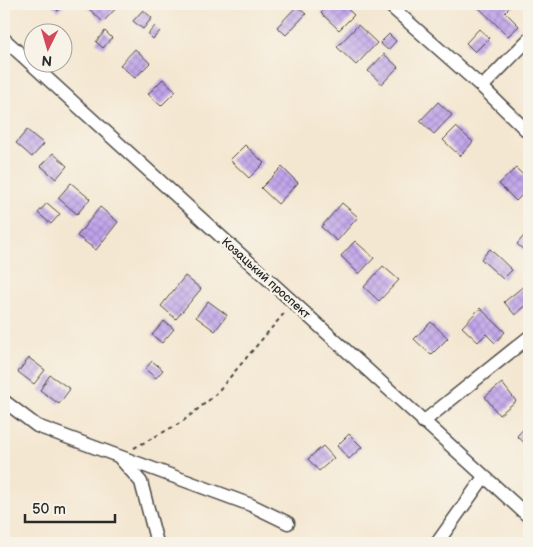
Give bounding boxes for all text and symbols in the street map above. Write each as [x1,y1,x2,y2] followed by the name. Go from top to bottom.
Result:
[22,22,72,72] north arrow
[41,52,53,69] text: N
[218,235,313,322] street label: Козацький проспект
[25,492,115,524] scale bar
[32,500,66,519] text: 50 m

